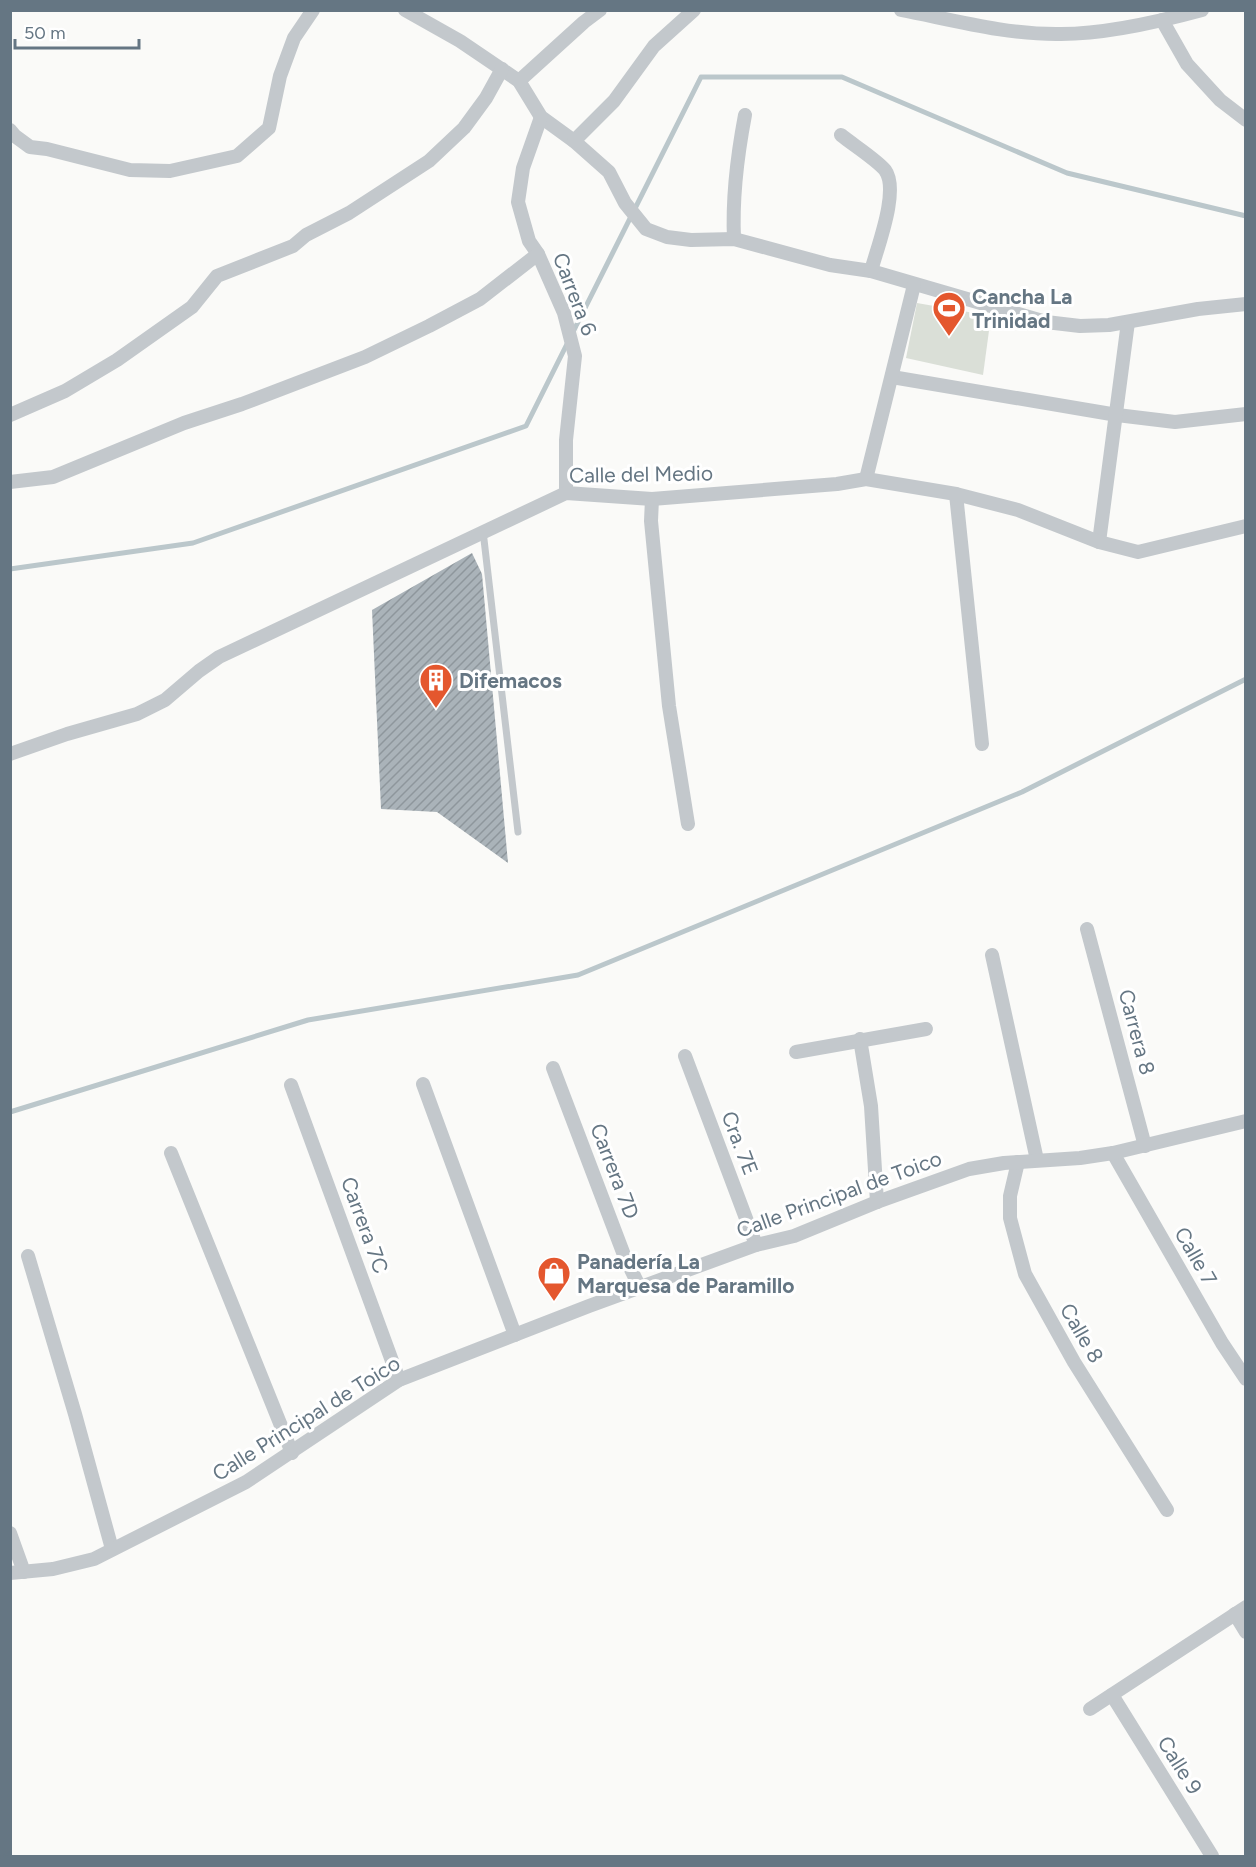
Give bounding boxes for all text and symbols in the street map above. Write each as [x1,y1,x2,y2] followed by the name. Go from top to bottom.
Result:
[15,12,140,50] scale bar
[24,22,66,44] text: 50 m
[548,249,602,339] street label: Carrera 6
[972,284,1072,333] place label: Cancha La Trinidad
[931,290,967,337] sports icon: Cancha La Trinidad
[569,460,713,488] street label: Calle del Medio
[418,662,454,709] building icon: Difemacos
[459,668,562,693] place label: Difemacos
[1114,987,1160,1077] street label: Carrera 8
[716,1108,764,1178] street label: Cra. 7E
[585,1120,645,1222] street label: Carrera 7D
[733,1145,945,1243] street label: Calle Principal de Toico
[336,1173,394,1277] street label: Carrera 7C
[1169,1222,1223,1290] street label: Calle 7
[577,1249,794,1298] place label: Panadería La Marquesa de Paramillo
[536,1255,572,1302] shop icon: Panadería La Marquesa de Paramillo
[1055,1299,1109,1367] street label: Calle 8
[208,1350,404,1486] street label: Calle Principal de Toico
[1153,1731,1207,1799] street label: Calle 9

